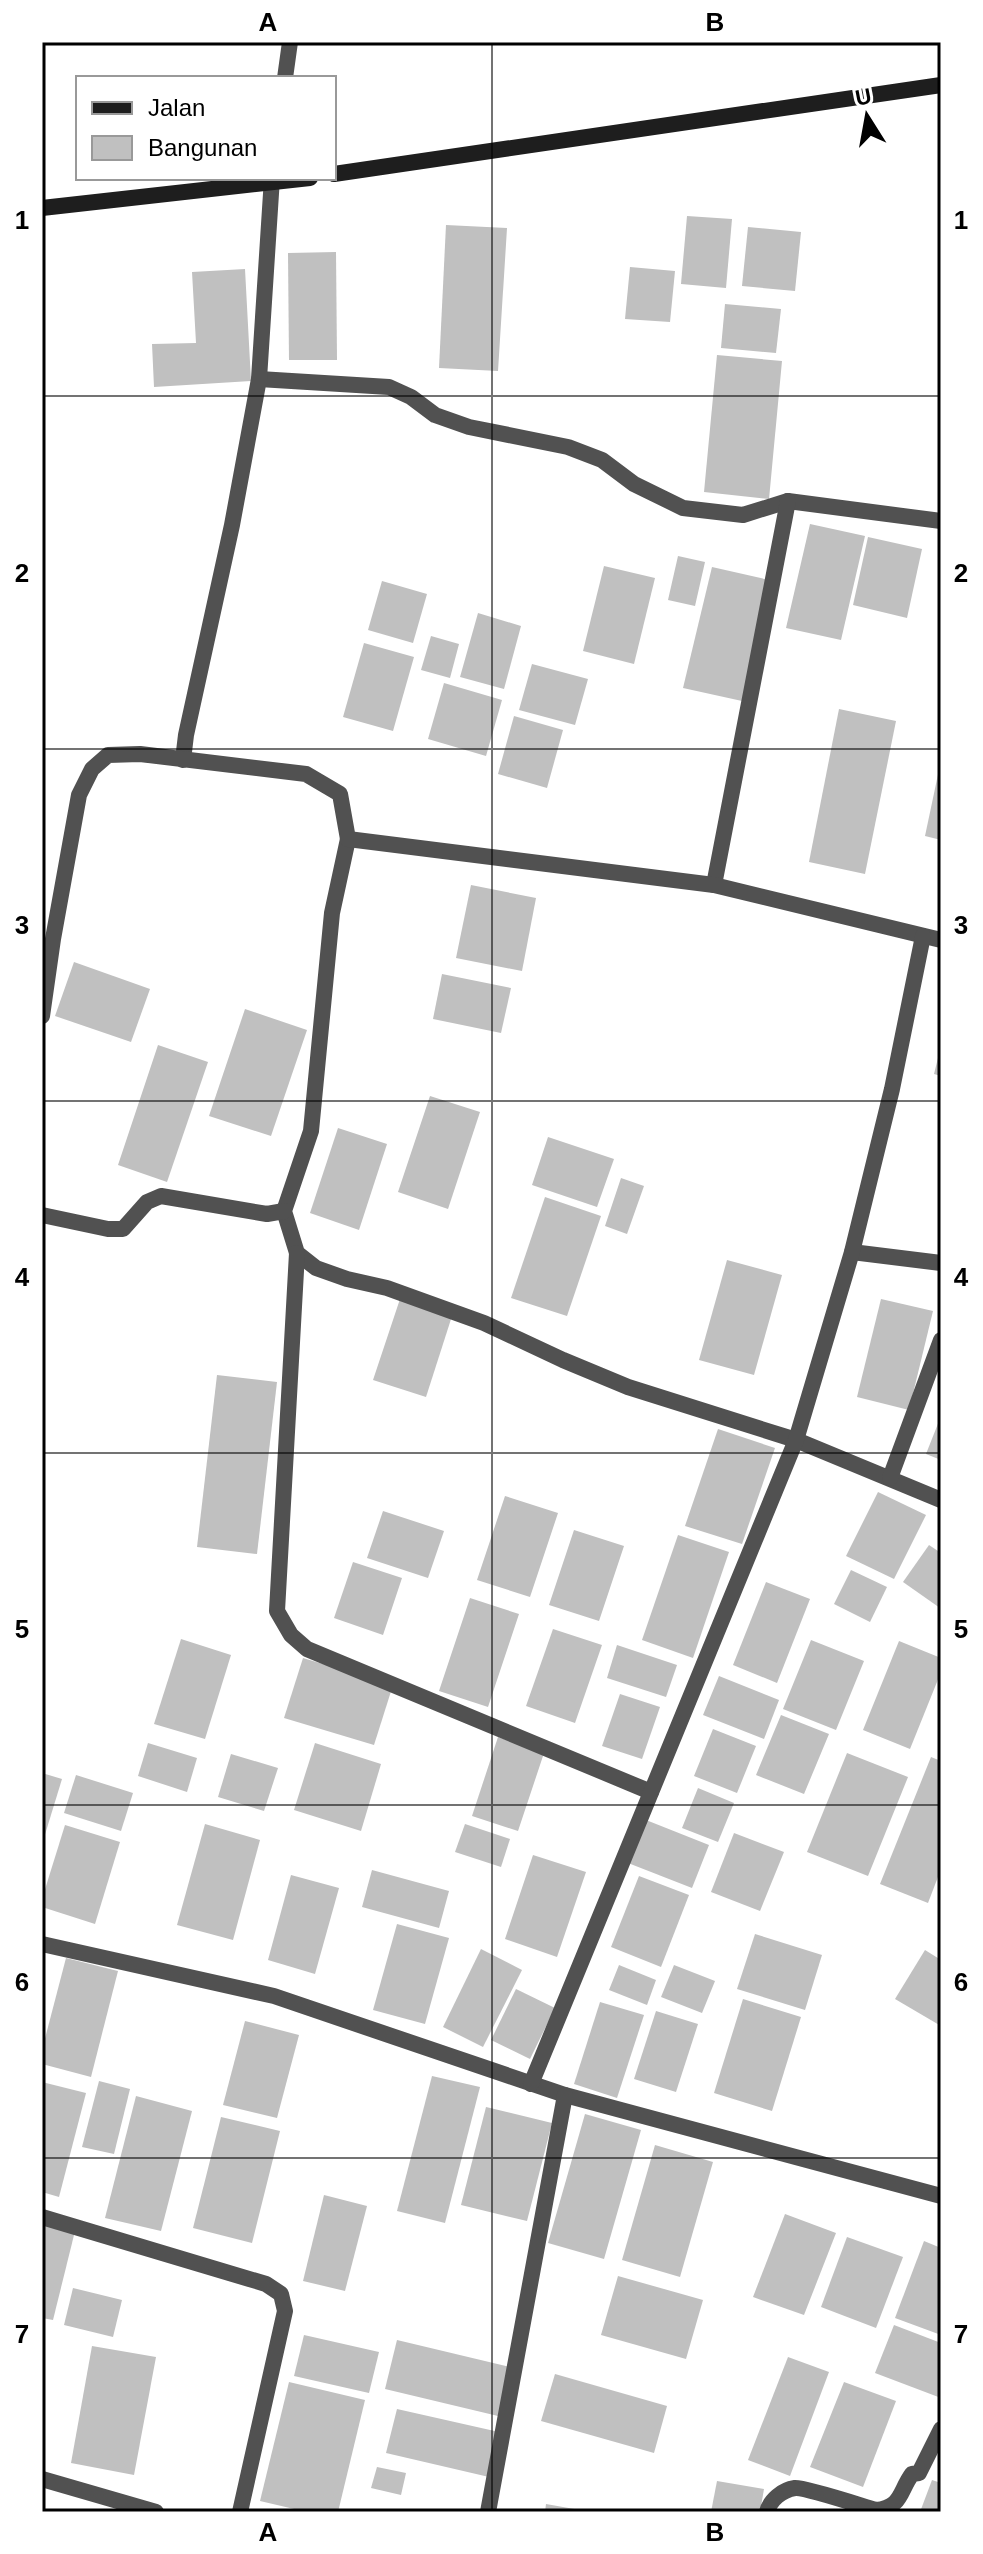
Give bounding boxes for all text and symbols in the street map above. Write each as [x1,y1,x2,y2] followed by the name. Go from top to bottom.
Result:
[259,7,278,37] text: A
[706,7,724,37] text: B
[76,76,336,180] legend
[827,76,907,156] north arrow
[853,83,873,111] text: U
[148,94,205,121] text: Jalan
[148,134,257,161] text: Bangunan
[15,205,29,235] text: 1
[954,205,968,235] text: 1
[15,558,29,588] text: 2
[954,558,968,588] text: 2
[15,910,29,940] text: 3
[954,910,968,940] text: 3
[15,1262,30,1292] text: 4
[954,1262,969,1292] text: 4
[15,1614,29,1644] text: 5
[954,1614,968,1644] text: 5
[15,1967,29,1997] text: 6
[954,1967,968,1997] text: 6
[15,2319,29,2349] text: 7
[954,2319,968,2349] text: 7
[259,2517,278,2547] text: A
[706,2517,724,2547] text: B

